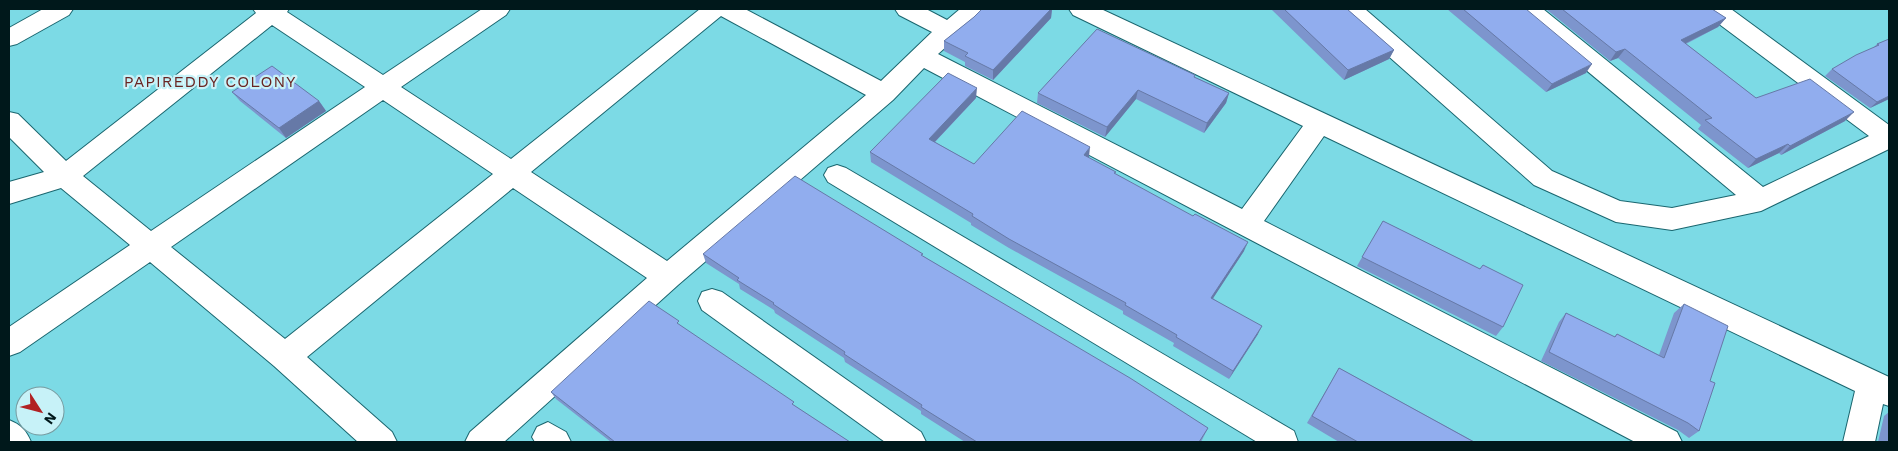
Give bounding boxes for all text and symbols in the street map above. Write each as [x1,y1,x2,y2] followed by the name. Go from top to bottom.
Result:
[124,72,296,91] district label: PAPIREDDY COLONY
[15,386,65,436] north arrow
[41,410,60,428] text: N

